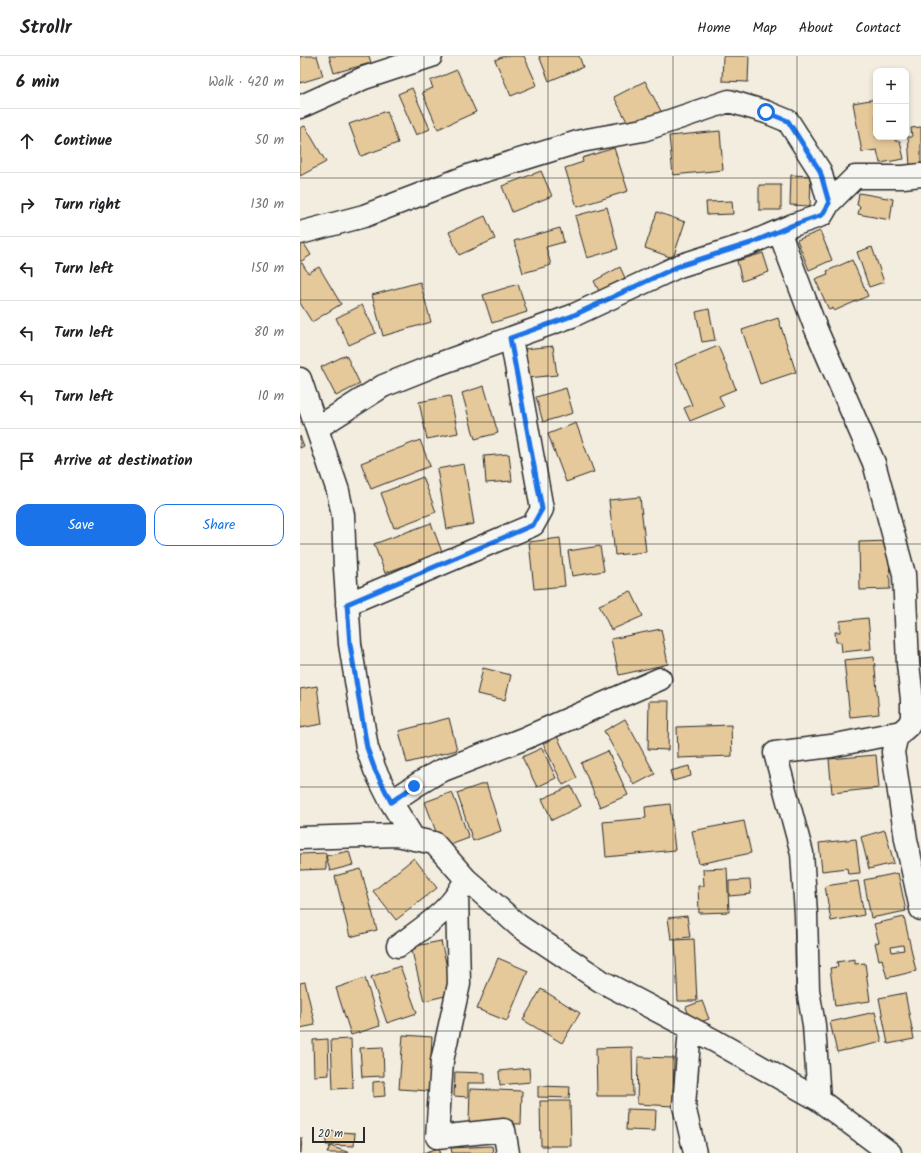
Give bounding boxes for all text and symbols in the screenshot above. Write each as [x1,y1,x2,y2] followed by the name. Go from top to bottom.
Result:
[20,13,72,43] text: Strollr
[697,17,731,39] text: Home
[753,17,777,39] text: Map
[799,17,833,39] text: About
[855,17,901,39] text: Contact
[873,68,909,140] map controls
[873,68,909,104] button: +
[16,69,60,96] text: 6 min
[208,72,284,93] text: Walk · 420 m
[757,103,775,121] route start
[873,104,909,140] button: −
[54,129,112,153] text: Continue
[16,130,38,152] icon: ahead
[255,130,284,151] text: 50 m
[54,193,121,217] text: Turn right
[16,194,38,216] icon: right
[250,194,284,215] text: 130 m
[54,257,114,281] text: Turn left
[16,258,38,280] icon: left
[251,258,284,279] text: 150 m
[54,321,114,345] text: Turn left
[16,322,38,344] icon: left
[254,322,284,343] text: 80 m
[54,385,114,409] text: Turn left
[16,386,38,408] icon: left
[258,386,284,407] text: 10 m
[54,449,193,473] text: Arrive at destination
[16,450,38,472] icon: arrive
[16,504,146,546] button: Save
[154,504,284,546] button: Share
[405,777,423,795] route end
[312,1125,365,1144] scale bar
[318,1125,343,1143] text: 20 m

